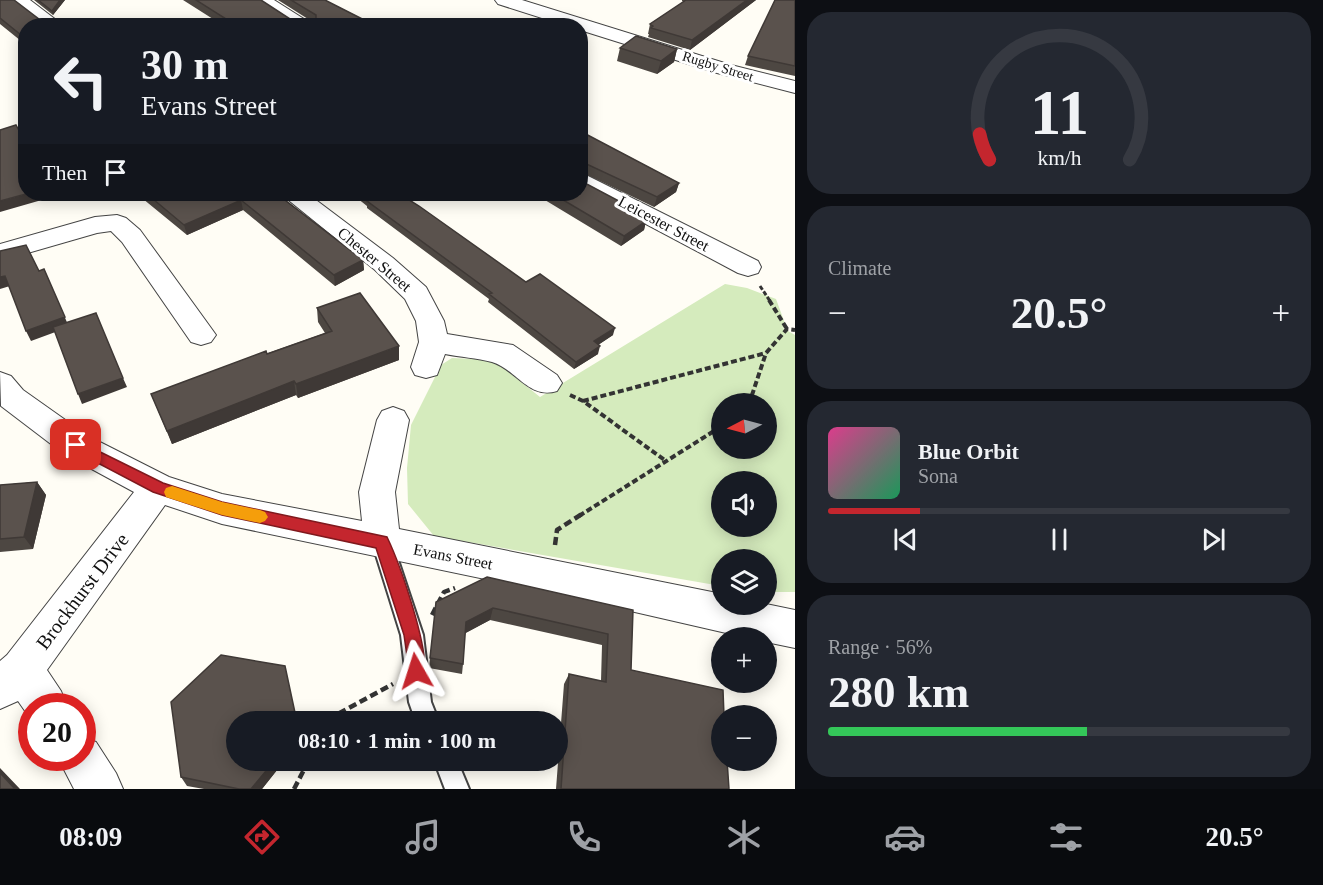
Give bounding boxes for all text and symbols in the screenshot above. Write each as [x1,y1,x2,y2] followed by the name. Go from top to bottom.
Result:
[42,42,120,120] icon: left
[141,42,229,88] text: 30 m
[681,49,755,84] street label: Rugby Street
[1030,78,1088,147] text: 11
[141,91,277,121] text: Evans Street
[1037,147,1081,171] text: km/h
[99,156,132,189] icon: arrive
[42,160,87,185] text: Then
[616,192,712,255] street label: Leicester Street
[335,224,415,295] street label: Chester Street
[828,257,891,279] text: Climate
[1011,288,1107,338] text: 20.5°
[828,295,847,331] text: −
[1271,295,1290,331] text: +
[711,393,777,459] north arrow
[711,393,777,771] map controls
[50,419,101,470] pin
[59,428,92,461] icon: arrive
[918,439,1019,464] text: Blue Orbit
[918,465,958,487] text: Sona
[711,471,777,537] button: sound
[889,523,922,556] icon: previous
[1043,523,1076,556] icon: pause
[1197,523,1230,556] icon: next
[31,529,133,653] street label: Brockhurst Drive
[412,540,495,573] street label: Evans Street
[711,549,777,615] button: layers
[711,627,777,693] button: +
[828,636,932,658] text: Range · 56%
[384,639,448,703] position arrow
[828,667,969,717] text: 280 km
[18,693,96,771] speed limit sign: 20
[711,705,777,771] button: −
[298,728,496,753] text: 08:10 · 1 min · 100 m
[241,816,283,858] icon: directions
[402,816,444,858] icon: music
[563,816,605,858] icon: phone
[723,816,765,858] icon: climate
[884,816,926,858] icon: car
[1045,816,1087,858] icon: filters
[59,822,122,852] text: 08:09
[1206,822,1264,852] text: 20.5°

